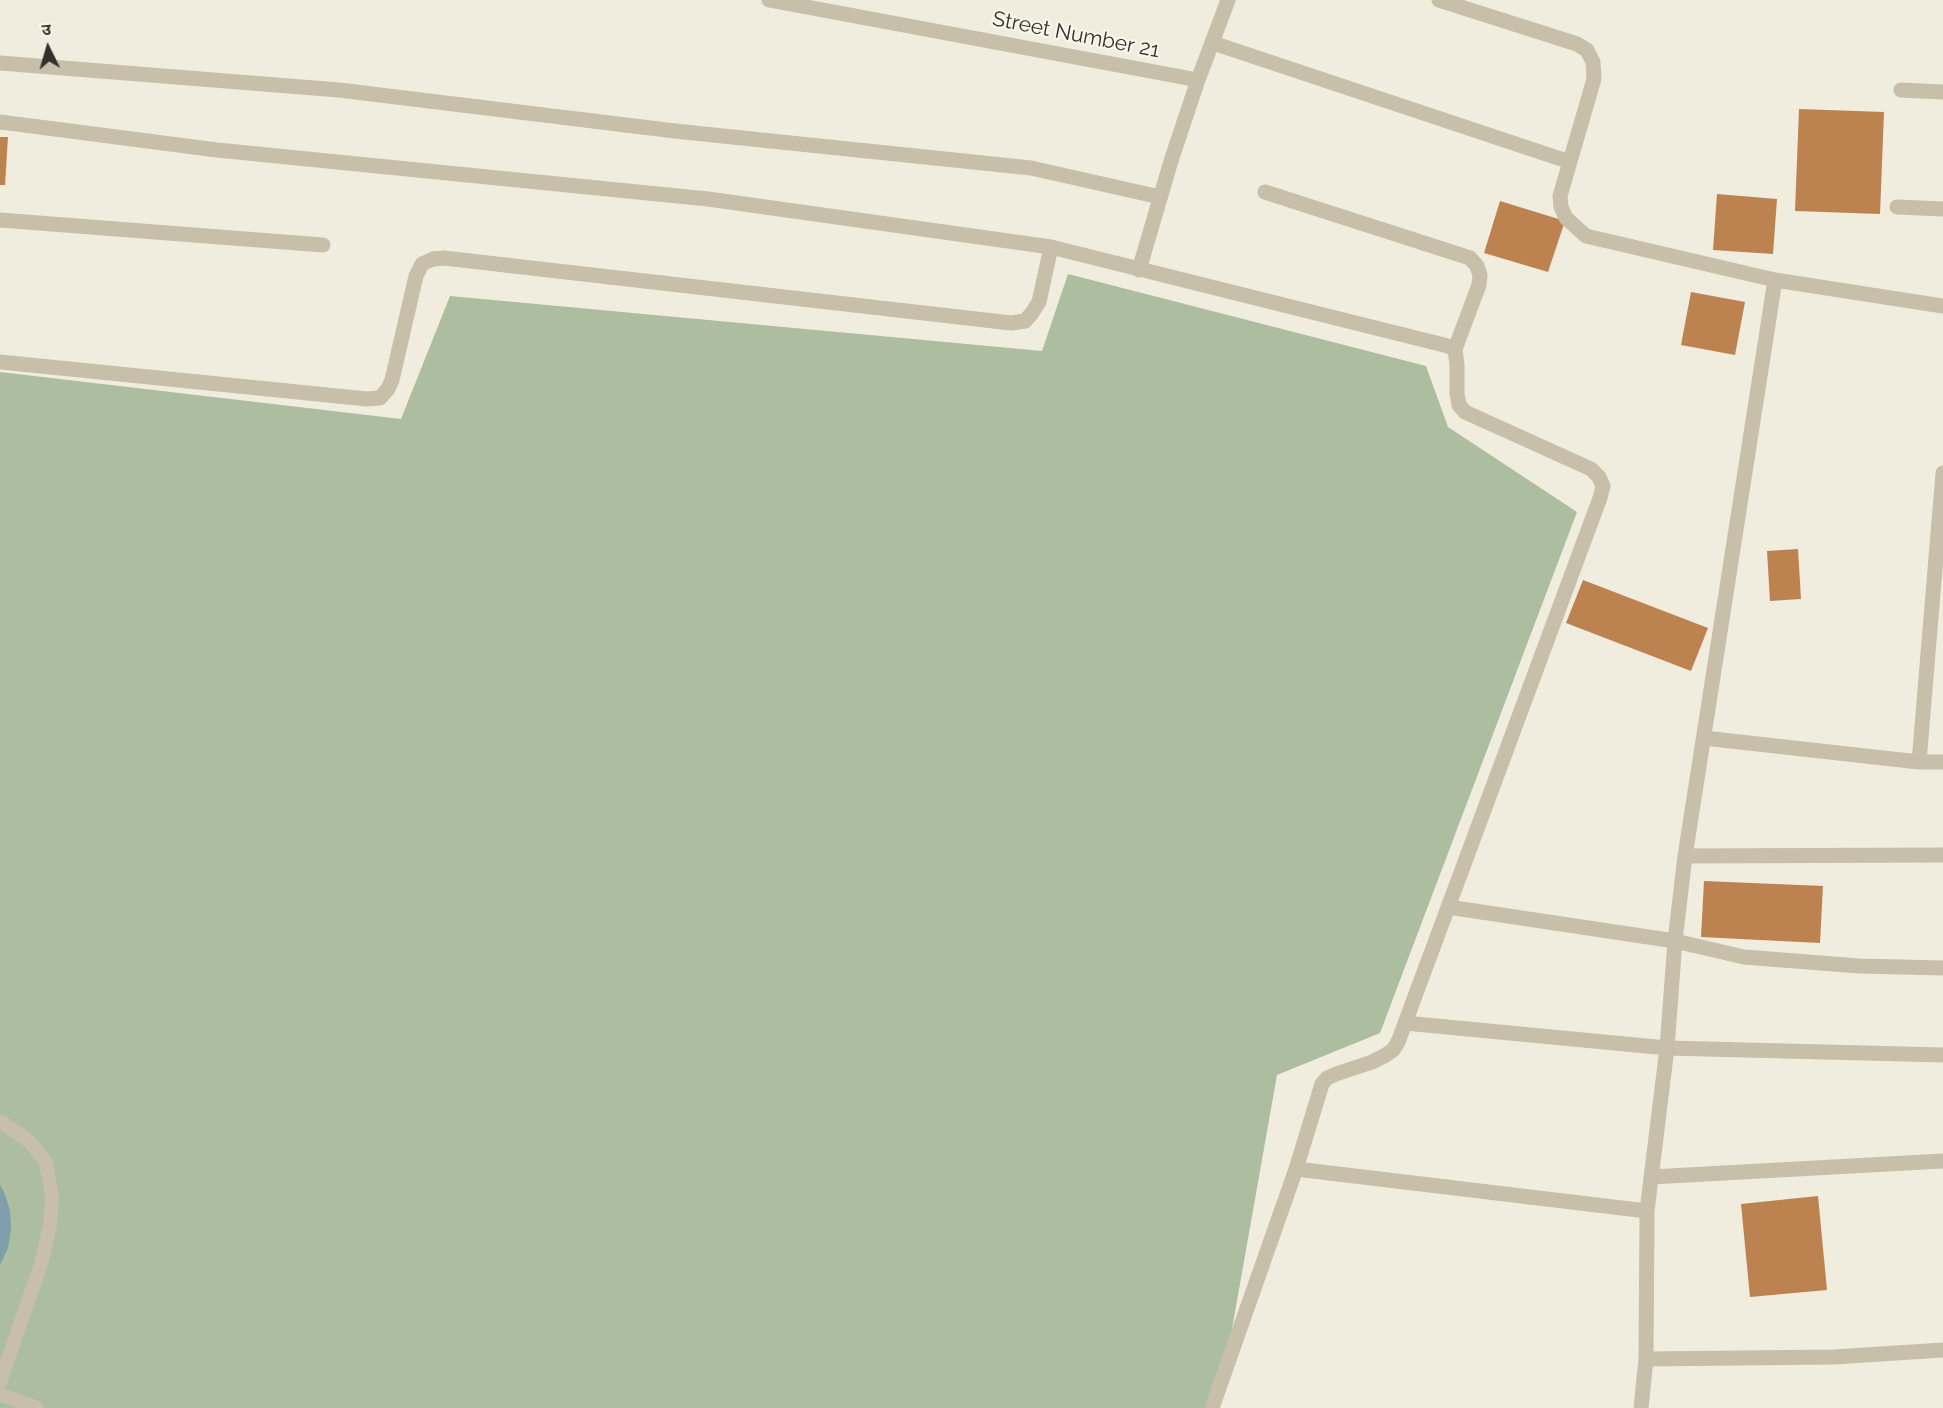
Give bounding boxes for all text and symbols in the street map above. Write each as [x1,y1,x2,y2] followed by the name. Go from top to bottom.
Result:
[990,6,1162,64] street label: Street Number 21
[18,18,78,78] north arrow
[41,20,52,39] text: उ

